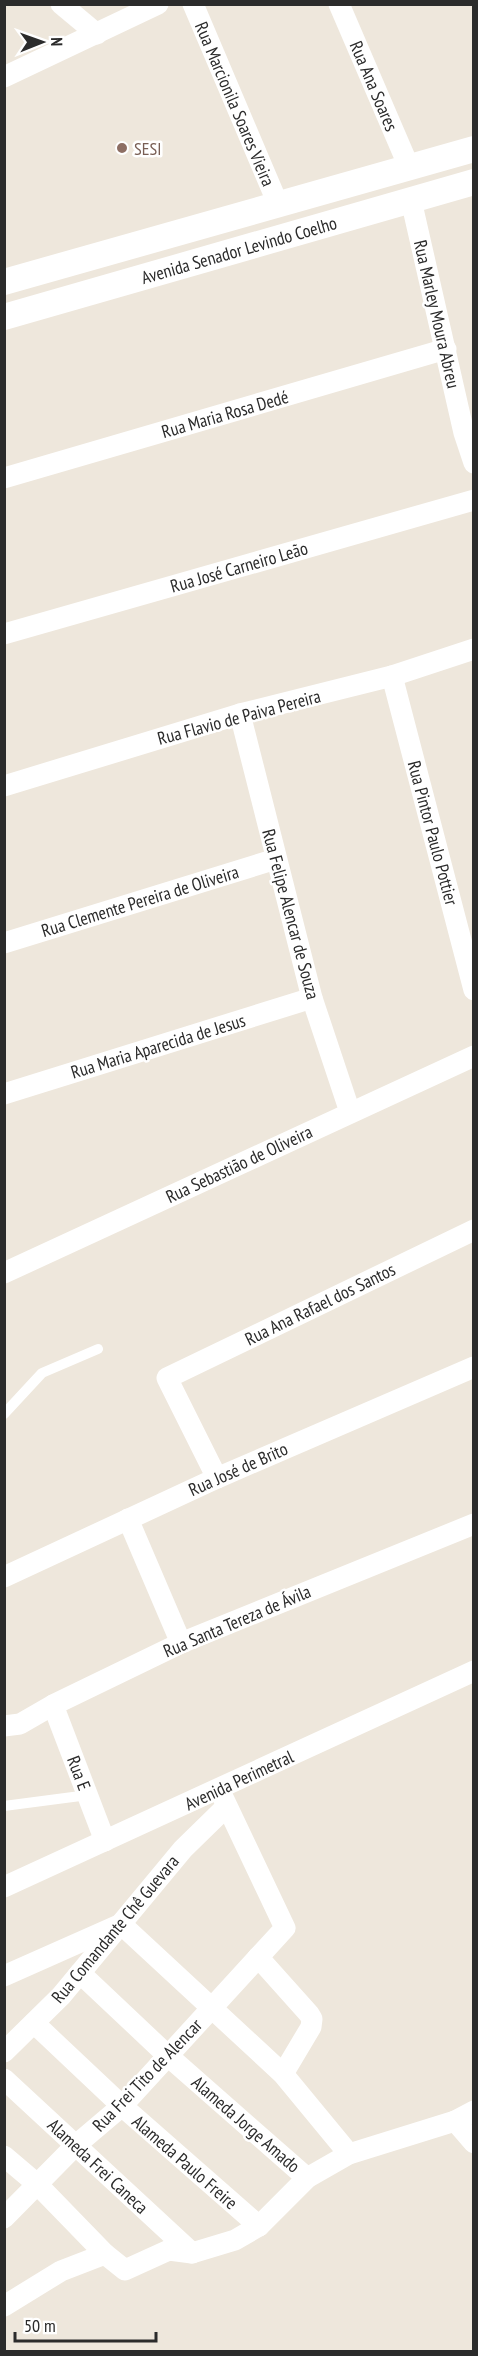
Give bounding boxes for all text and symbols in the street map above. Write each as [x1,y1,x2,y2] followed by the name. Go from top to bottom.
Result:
[12,12,72,72] north arrow
[190,18,280,190] street label: Rua Marcionila Soares Vieira
[47,37,67,46] text: N
[345,38,403,134] street label: Rua Ana Soares
[134,137,161,160] place label: SESI
[115,141,129,155] marker: SESI
[139,211,340,289] street label: Avenida Senador Levindo Coelho
[409,238,465,390] street label: Rua Marley Moura Abreu
[159,385,291,443] street label: Rua Maria Rosa Dedé
[168,536,311,598] street label: Rua José Carneiro Leão
[155,684,323,750] street label: Rua Flavio de Paiva Pereira
[403,758,463,908] street label: Rua Pintor Paulo Pottier
[257,826,325,1002] street label: Rua Felipe Alencar de Souza
[39,860,241,942] street label: Rua Clemente Pereira de Oliveira
[68,1009,248,1083] street label: Rua Maria Aparecida de Jesus
[162,1120,316,1208] street label: Rua Sebastião de Oliveira
[241,1258,399,1350] street label: Rua Ana Rafael dos Santos
[185,1437,291,1501] street label: Rua José de Brito
[160,1580,314,1662] street label: Rua Santa Tereza de Ávila
[181,1744,298,1815] street label: Avenida Perimetral
[62,1752,96,1794] street label: Rua E
[46,1850,184,2008] street label: Rua Comandante Chê Guevara
[87,2014,207,2136] street label: Rua Frei Tito de Alencar
[187,2071,305,2178] street label: Alameda Jorge Amado
[128,2110,242,2214] street label: Alameda Paulo Freire
[43,2113,153,2219] street label: Alameda Frei Caneca
[15,2305,156,2343] scale bar
[24,2314,56,2337] text: 50 m

